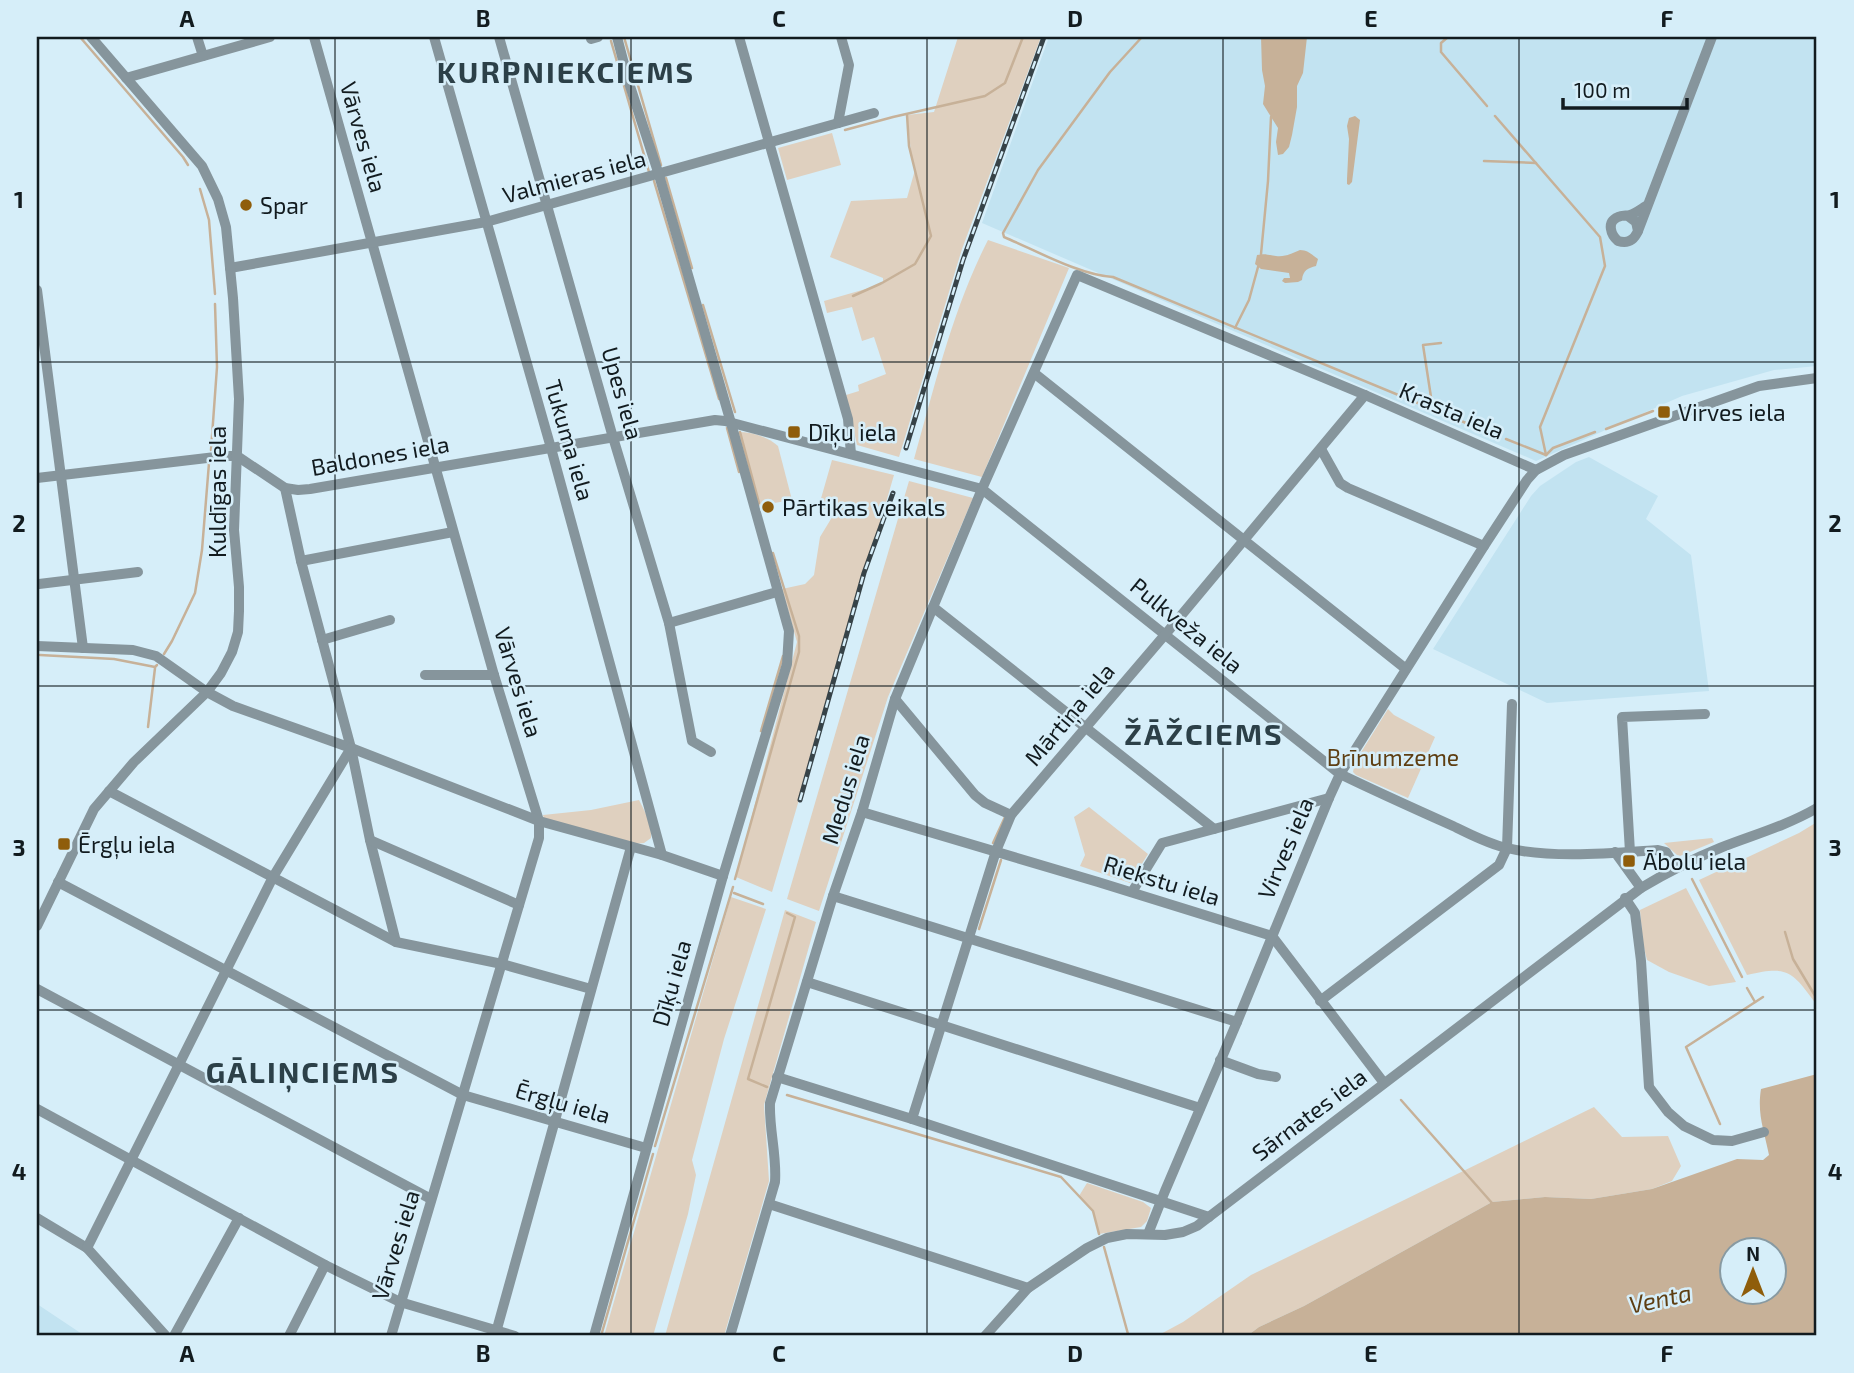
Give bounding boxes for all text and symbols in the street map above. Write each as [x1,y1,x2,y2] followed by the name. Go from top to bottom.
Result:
[179,4,195,32] text: A
[476,4,490,32] text: B
[772,4,786,32] text: C
[1067,4,1083,32] text: D
[1364,4,1378,32] text: E
[1661,4,1674,32] text: F
[437,53,695,89] district label: KURPNIEKCIEMS
[1563,66,1688,110] scale bar
[1574,77,1631,102] text: 100 m
[335,78,393,196] street label: Vārves iela
[499,143,649,209] street label: Valmieras iela
[14,185,24,213] text: 1
[1830,185,1840,213] text: 1
[260,191,308,219] place label: Spar
[238,197,254,213] marker: Spar
[596,343,650,443] street label: Upes iela
[1395,375,1509,445] street label: Krasta iela
[539,376,601,504] street label: Tukuma iela
[1678,398,1786,426] place label: Virves iela
[1656,404,1672,420] marker: Virves iela
[808,418,896,448] place label: Dīķu iela
[786,424,802,440] marker: Dīķu iela
[203,426,231,558] street label: Kuldīgas iela
[309,429,451,481] street label: Baldones iela
[782,493,945,521] place label: Pārtikas veikals
[760,499,776,515] marker: Pārtikas veikals
[12,509,26,537] text: 2
[1828,509,1842,537] text: 2
[1125,571,1249,679] street label: Pulkveža iela
[489,623,549,741] street label: Vārves iela
[1018,657,1121,772] street label: Mārtiņa iela
[1124,715,1284,751] district label: ŽĀŽCIEMS
[815,731,875,847] street label: Medus iela
[1327,743,1459,771] park label: Brīnumzeme
[1251,793,1319,903] street label: Virves iela
[78,830,175,860] place label: Ērgļu iela
[12,833,26,861] text: 3
[1828,833,1842,861] text: 3
[56,836,72,852] marker: Ērgļu iela
[1643,847,1746,875] place label: Ābolu iela
[1100,849,1224,911] street label: Riekstu iela
[1621,853,1637,869] marker: Ābolu iela
[645,937,699,1030] street label: Dīķu iela
[206,1053,400,1093] district label: GĀLIŅCIEMS
[1246,1062,1372,1166] street label: Sārnates iela
[512,1075,614,1131] street label: Ērgļu iela
[12,1157,26,1185] text: 4
[1828,1157,1842,1185] text: 4
[365,1186,425,1304] street label: Vārves iela
[1717,1236,1787,1306] north arrow
[1746,1242,1760,1265] text: N
[1626,1277,1694,1319] water label: Venta
[179,1339,195,1367] text: A
[476,1339,490,1367] text: B
[772,1339,786,1367] text: C
[1067,1339,1083,1367] text: D
[1364,1339,1378,1367] text: E
[1661,1339,1674,1367] text: F

